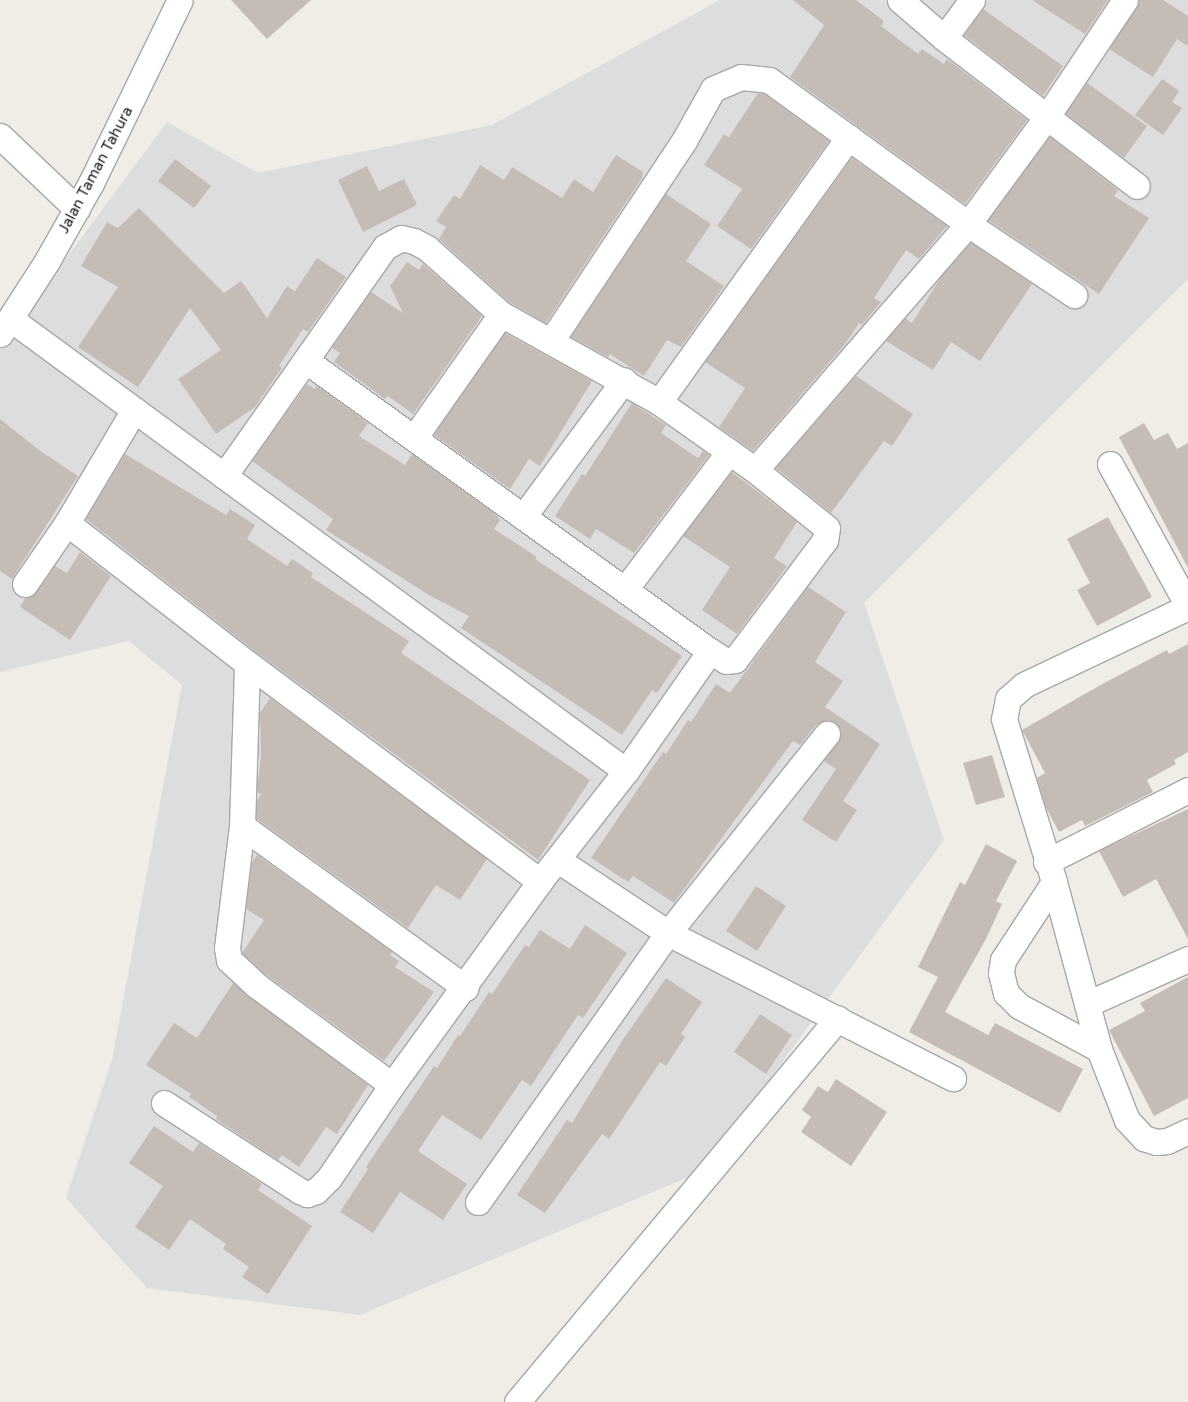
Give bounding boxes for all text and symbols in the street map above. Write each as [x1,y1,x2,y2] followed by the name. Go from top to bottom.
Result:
[55,104,137,236] street label: Jalan Taman Tahura

